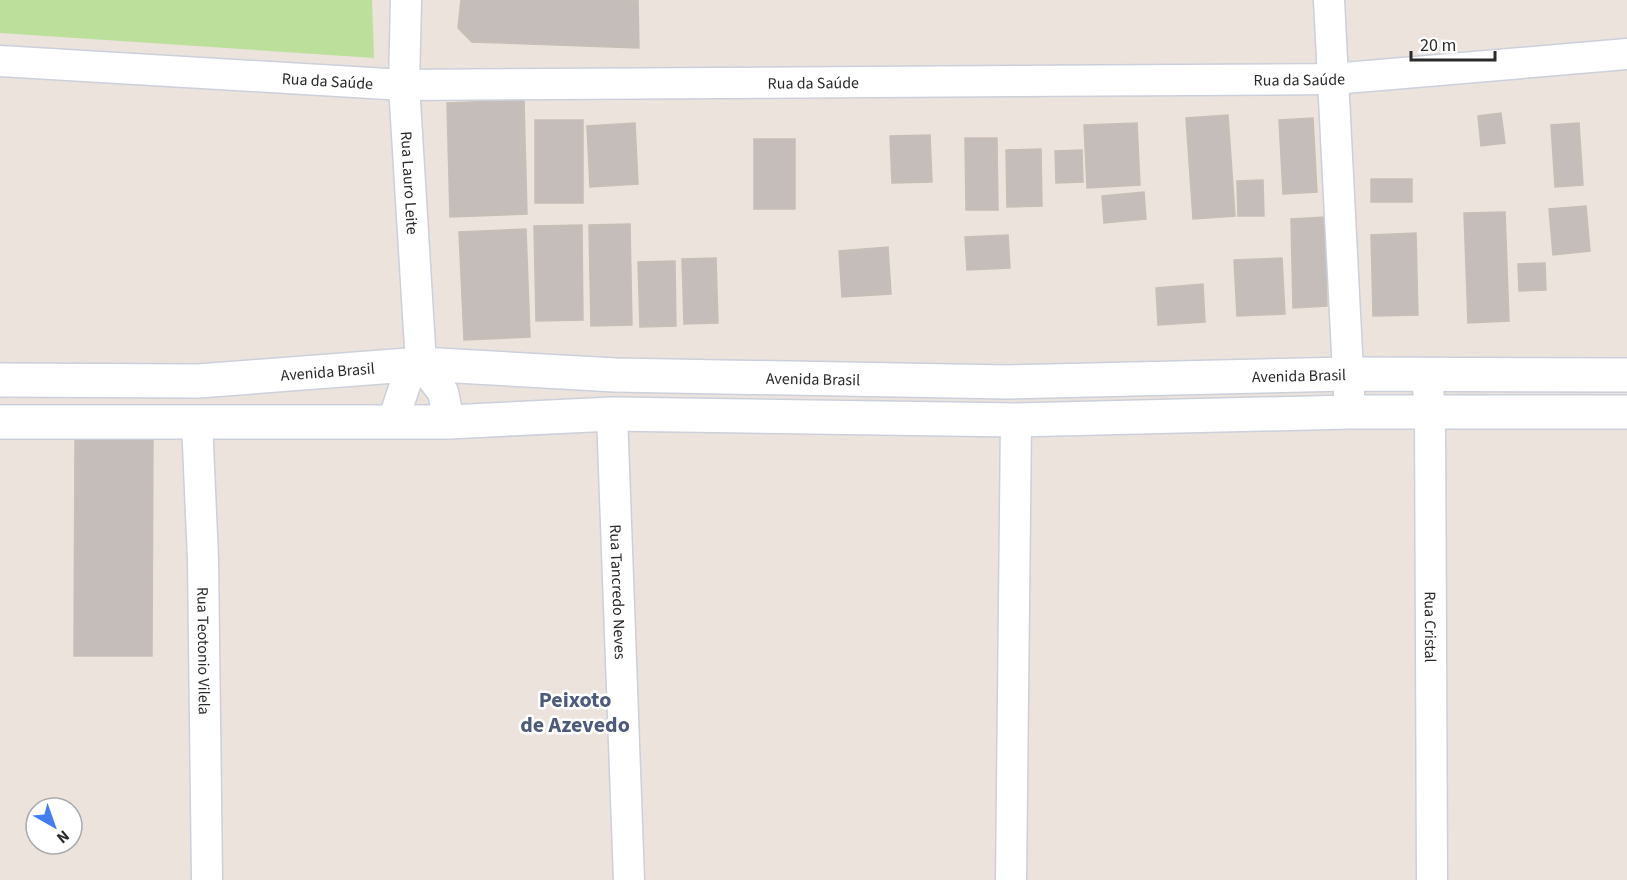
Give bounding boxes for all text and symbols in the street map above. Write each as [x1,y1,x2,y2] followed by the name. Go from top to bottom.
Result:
[1411,24,1495,62] scale bar
[1420,33,1456,58] text: 20 m
[281,68,374,95] street label: Rua da Saúde
[1253,68,1346,92] street label: Rua da Saúde
[767,72,859,95] street label: Rua da Saúde
[395,130,423,235] street label: Rua Lauro Leite
[280,358,376,387] street label: Avenida Brasil
[1252,364,1346,388] street label: Avenida Brasil
[766,368,860,391] street label: Avenida Brasil
[604,524,631,660] street label: Rua Tancredo Neves
[191,587,215,715] street label: Rua Teotonio Vilela
[1419,591,1441,663] street label: Rua Cristal
[520,684,630,741] district label: Peixoto de Azevedo
[24,796,84,856] north arrow
[52,825,74,849] text: N

